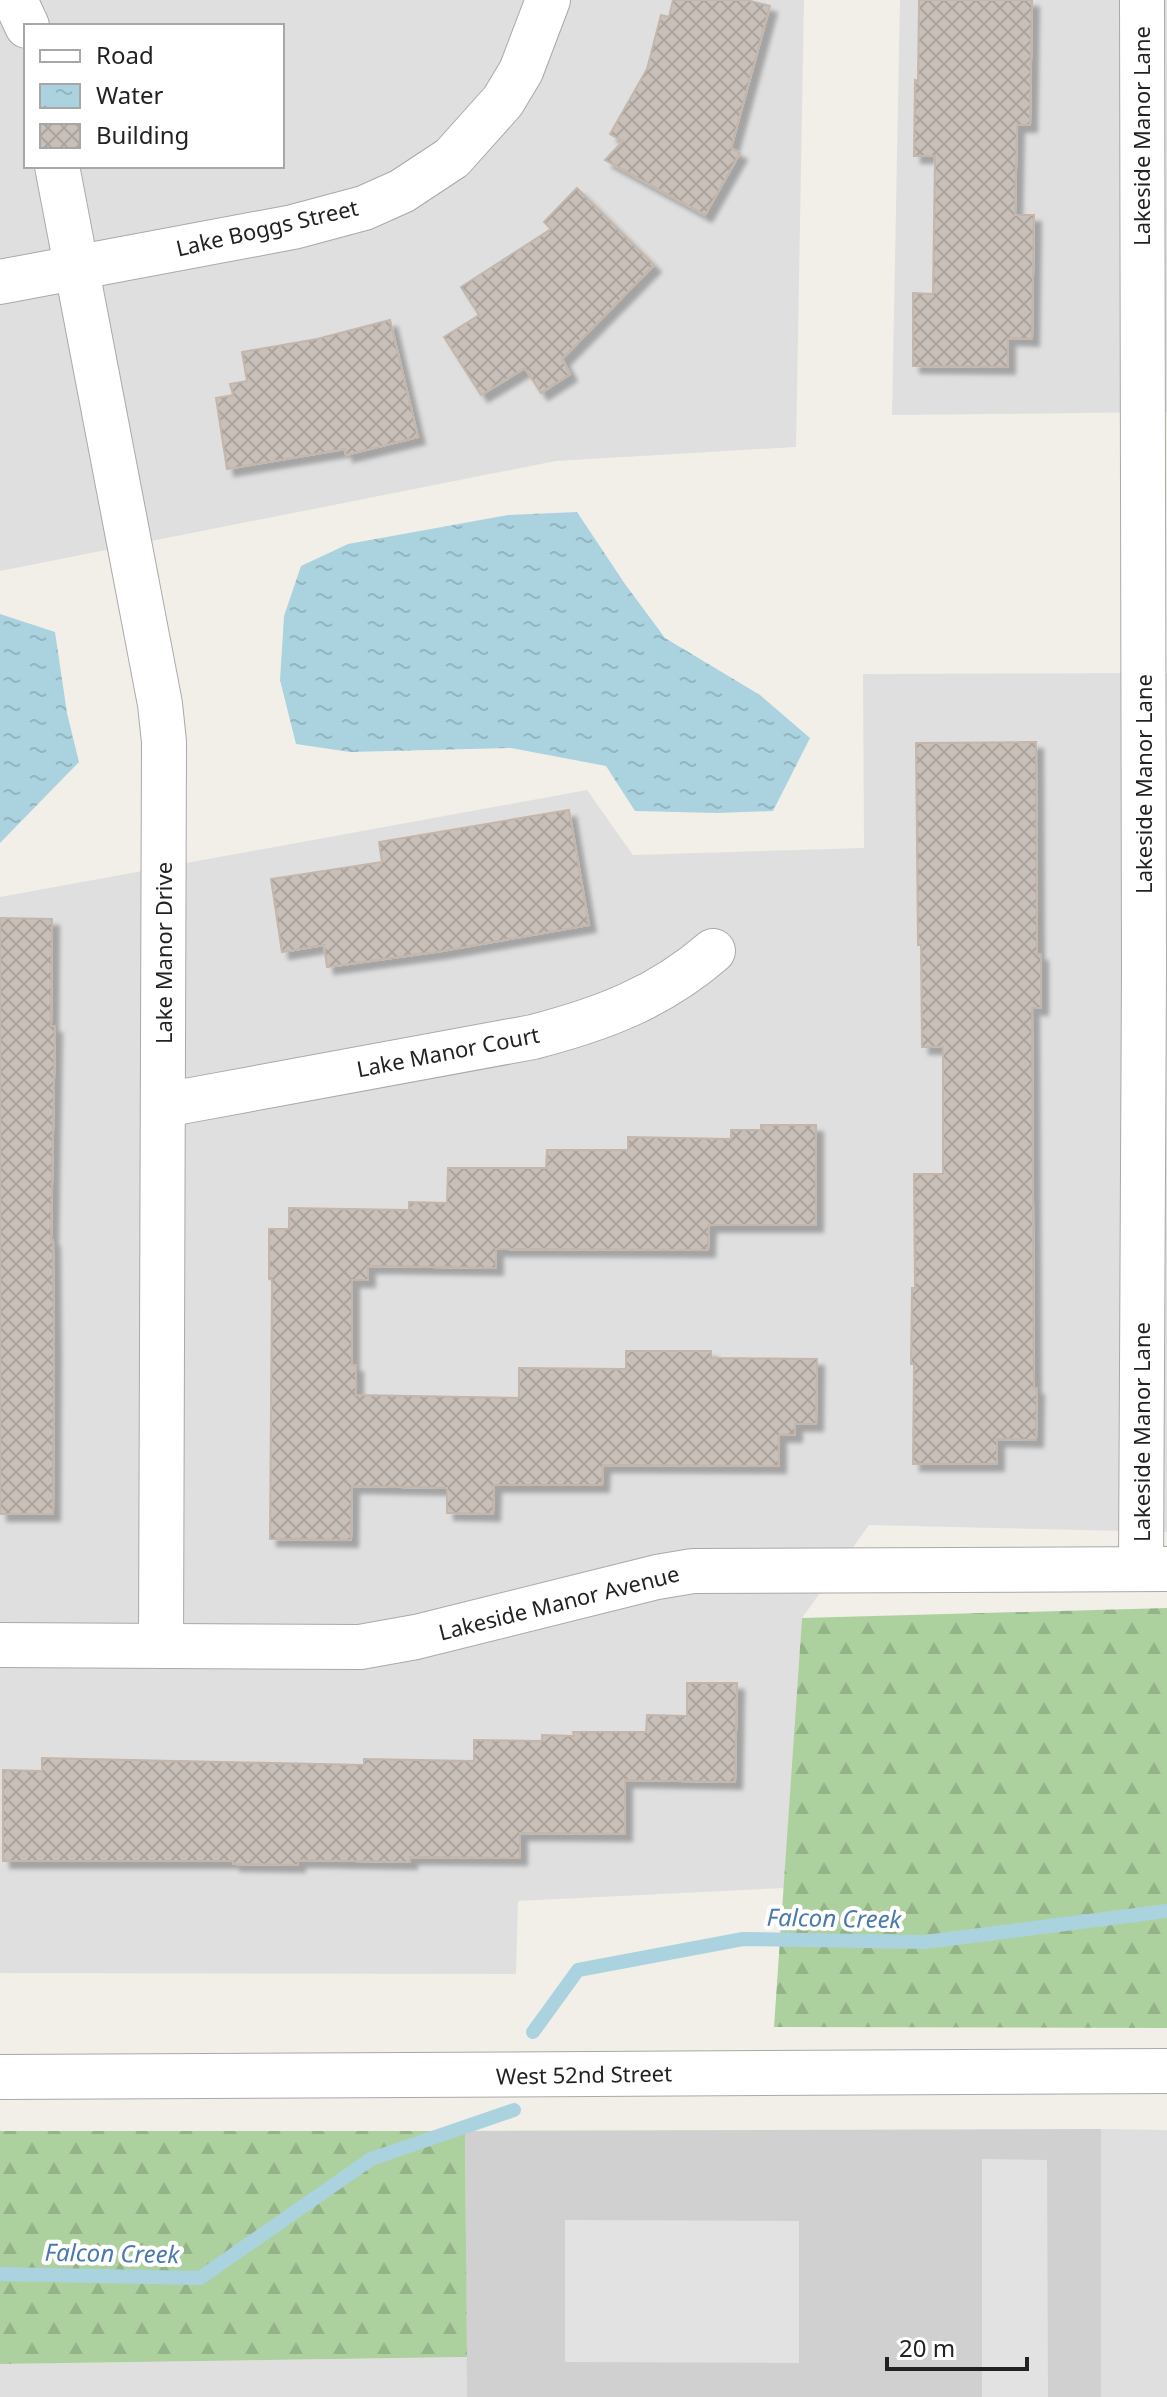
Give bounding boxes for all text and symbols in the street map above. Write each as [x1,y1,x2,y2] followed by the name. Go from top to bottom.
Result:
[24,24,284,168] legend
[1126,26,1156,246] street label: Lakeside Manor Lane
[96,38,154,71] text: Road
[96,78,164,111] text: Water
[96,118,189,151] text: Building
[173,191,361,263] street label: Lake Boggs Street
[1128,674,1158,894] street label: Lakeside Manor Lane
[148,862,178,1044] street label: Lake Manor Drive
[354,1019,542,1083] street label: Lake Manor Court
[1126,1322,1156,1542] street label: Lakeside Manor Lane
[435,1558,682,1646] street label: Lakeside Manor Avenue
[766,1900,903,1935] water label: Falcon Creek
[496,2057,672,2091] street label: West 52nd Street
[44,2235,181,2270] water label: Falcon Creek
[887,2321,1027,2371] scale bar
[899,2331,955,2364] text: 20 m

